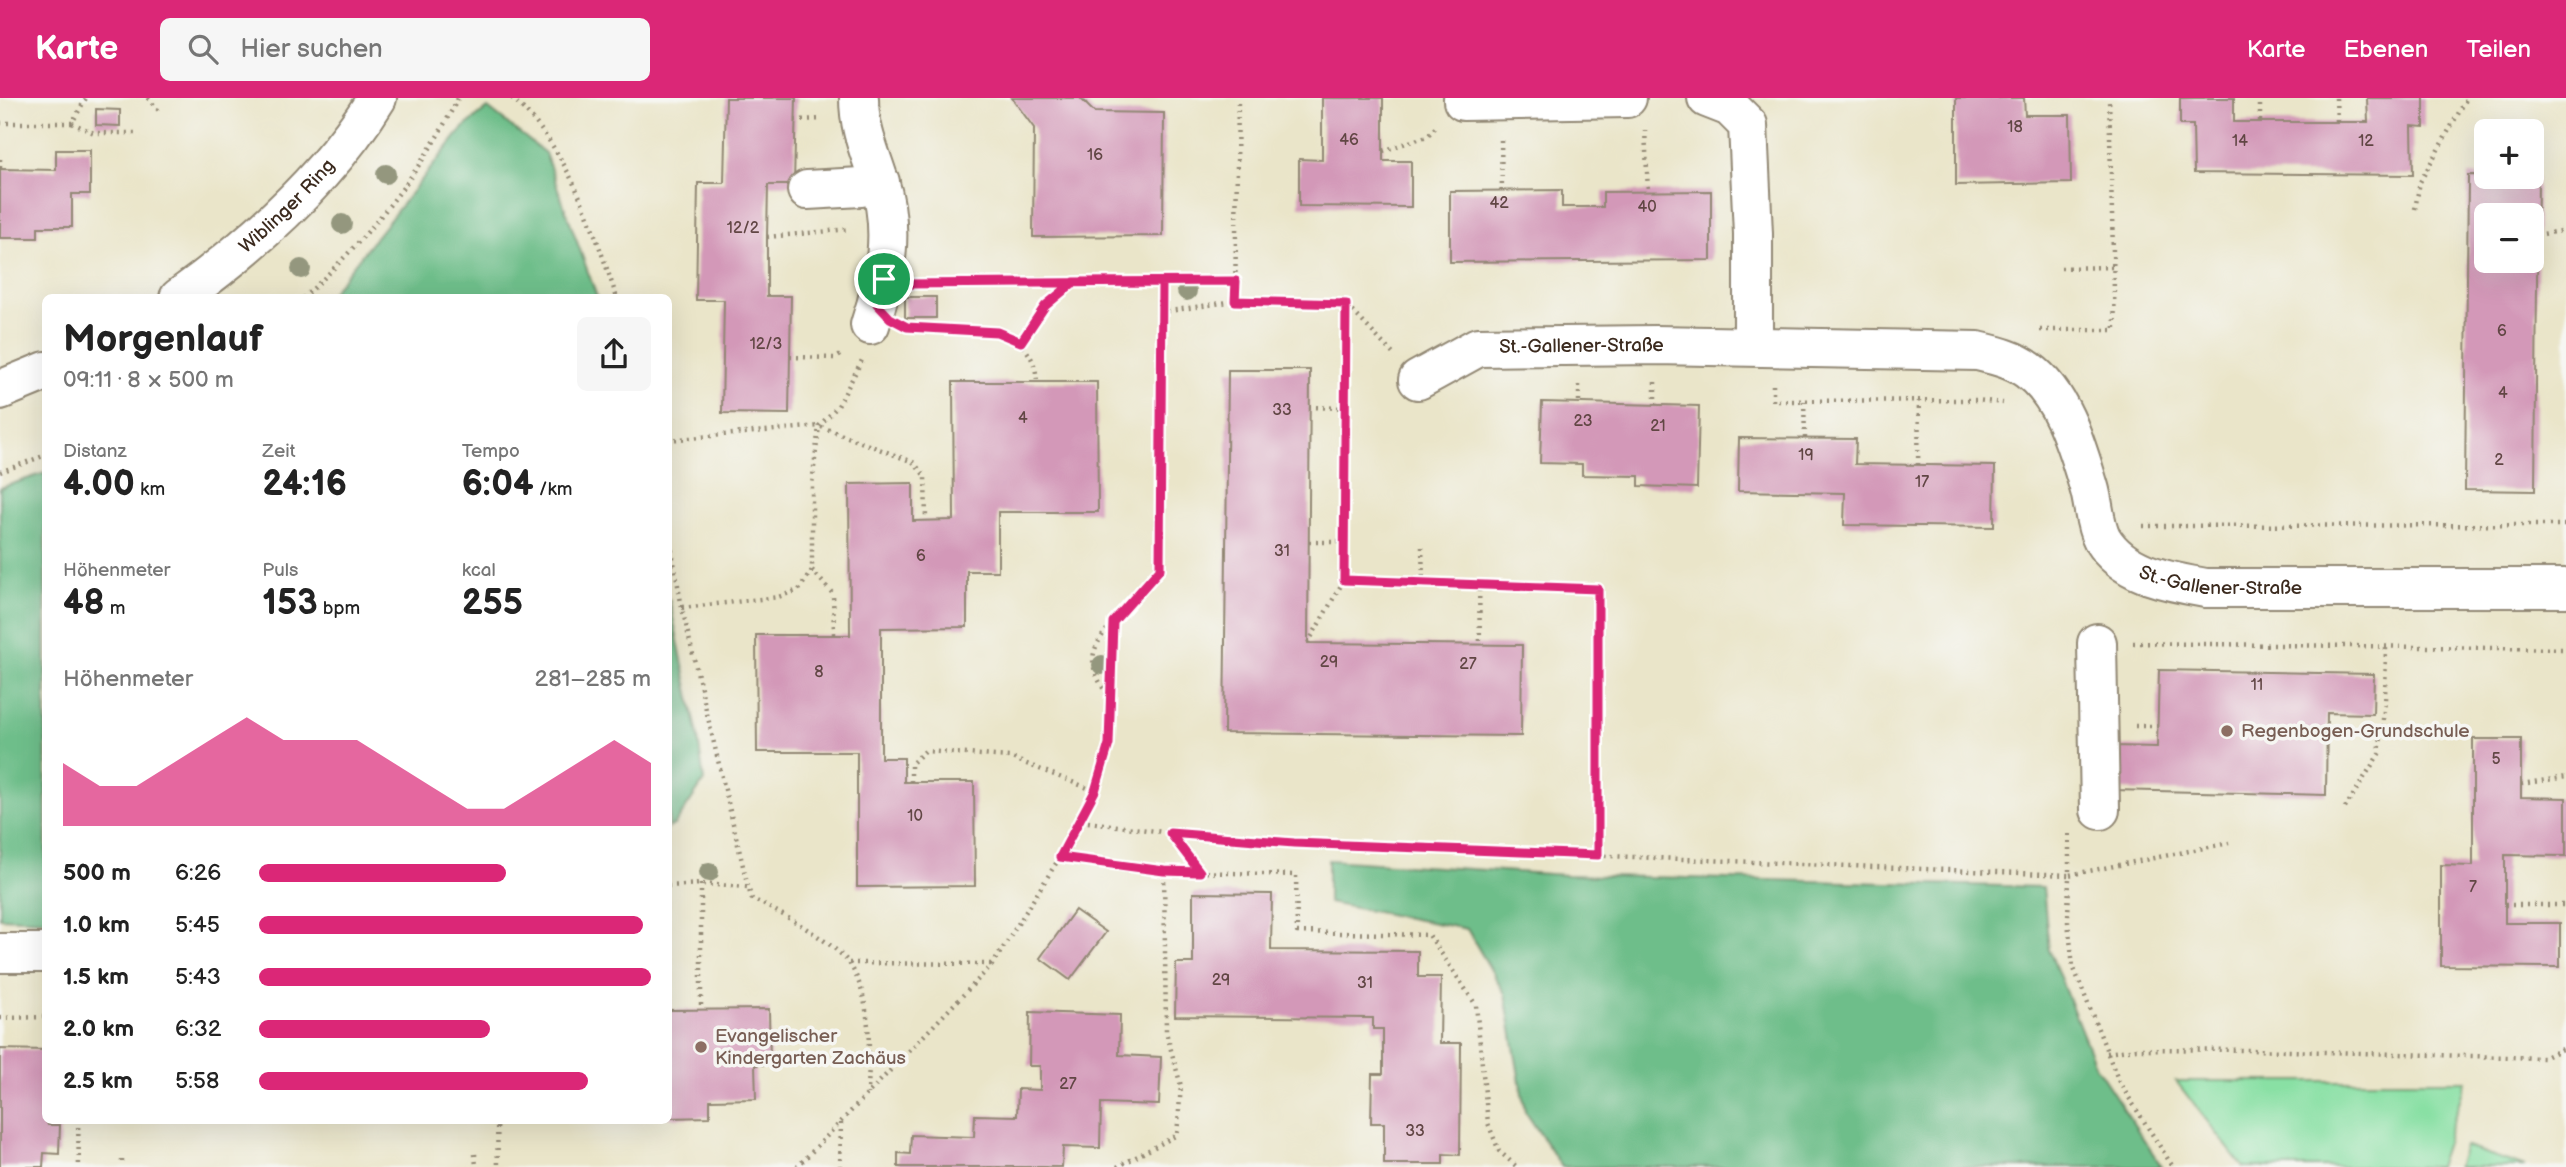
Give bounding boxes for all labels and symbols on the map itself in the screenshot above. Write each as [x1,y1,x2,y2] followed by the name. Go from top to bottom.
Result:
[2007,118,2023,137] house number: 18
[1339,131,1359,150] house number: 46
[2232,132,2248,151] house number: 14
[2358,132,2374,151] house number: 12
[1087,146,1103,165] house number: 16
[234,154,339,258] street label: Wiblinger Ring
[1489,194,1509,213] house number: 42
[1637,198,1657,217] house number: 40
[727,219,760,238] house number: 12/2
[854,249,914,309] pin
[2497,322,2507,341] house number: 6
[1499,333,1664,358] street label: St.-Gallener-Straße
[750,335,783,354] house number: 12/3
[2498,384,2508,403] house number: 4
[1272,401,1292,420] house number: 33
[1018,409,1028,428] house number: 4
[1574,412,1593,431] house number: 23
[1650,417,1666,436] house number: 21
[1798,446,1814,465] house number: 19
[2494,451,2504,470] house number: 2
[1915,473,1929,492] house number: 17
[1274,542,1290,561] house number: 31
[916,547,926,566] house number: 6
[2136,561,2302,600] street label: St.-Gallener-Straße
[1320,653,1338,672] house number: 29
[1459,655,1477,674] house number: 27
[814,663,824,682] house number: 8
[2251,676,2263,695] house number: 11
[2241,720,2470,743] place label: Regenbogen-Grundschule
[2219,723,2235,739] marker: Regenbogen-Grundschule
[2491,750,2501,769] house number: 5
[907,807,923,826] house number: 10
[2469,878,2477,897] house number: 7
[1212,971,1230,990] house number: 29
[1357,974,1373,993] house number: 31
[715,1025,906,1070] place label: Evangelischer Kindergarten Zachäus
[693,1039,709,1055] marker: Evangelischer Kindergarten Zachäus
[1059,1075,1077,1094] house number: 27
[1405,1122,1425,1141] house number: 33

